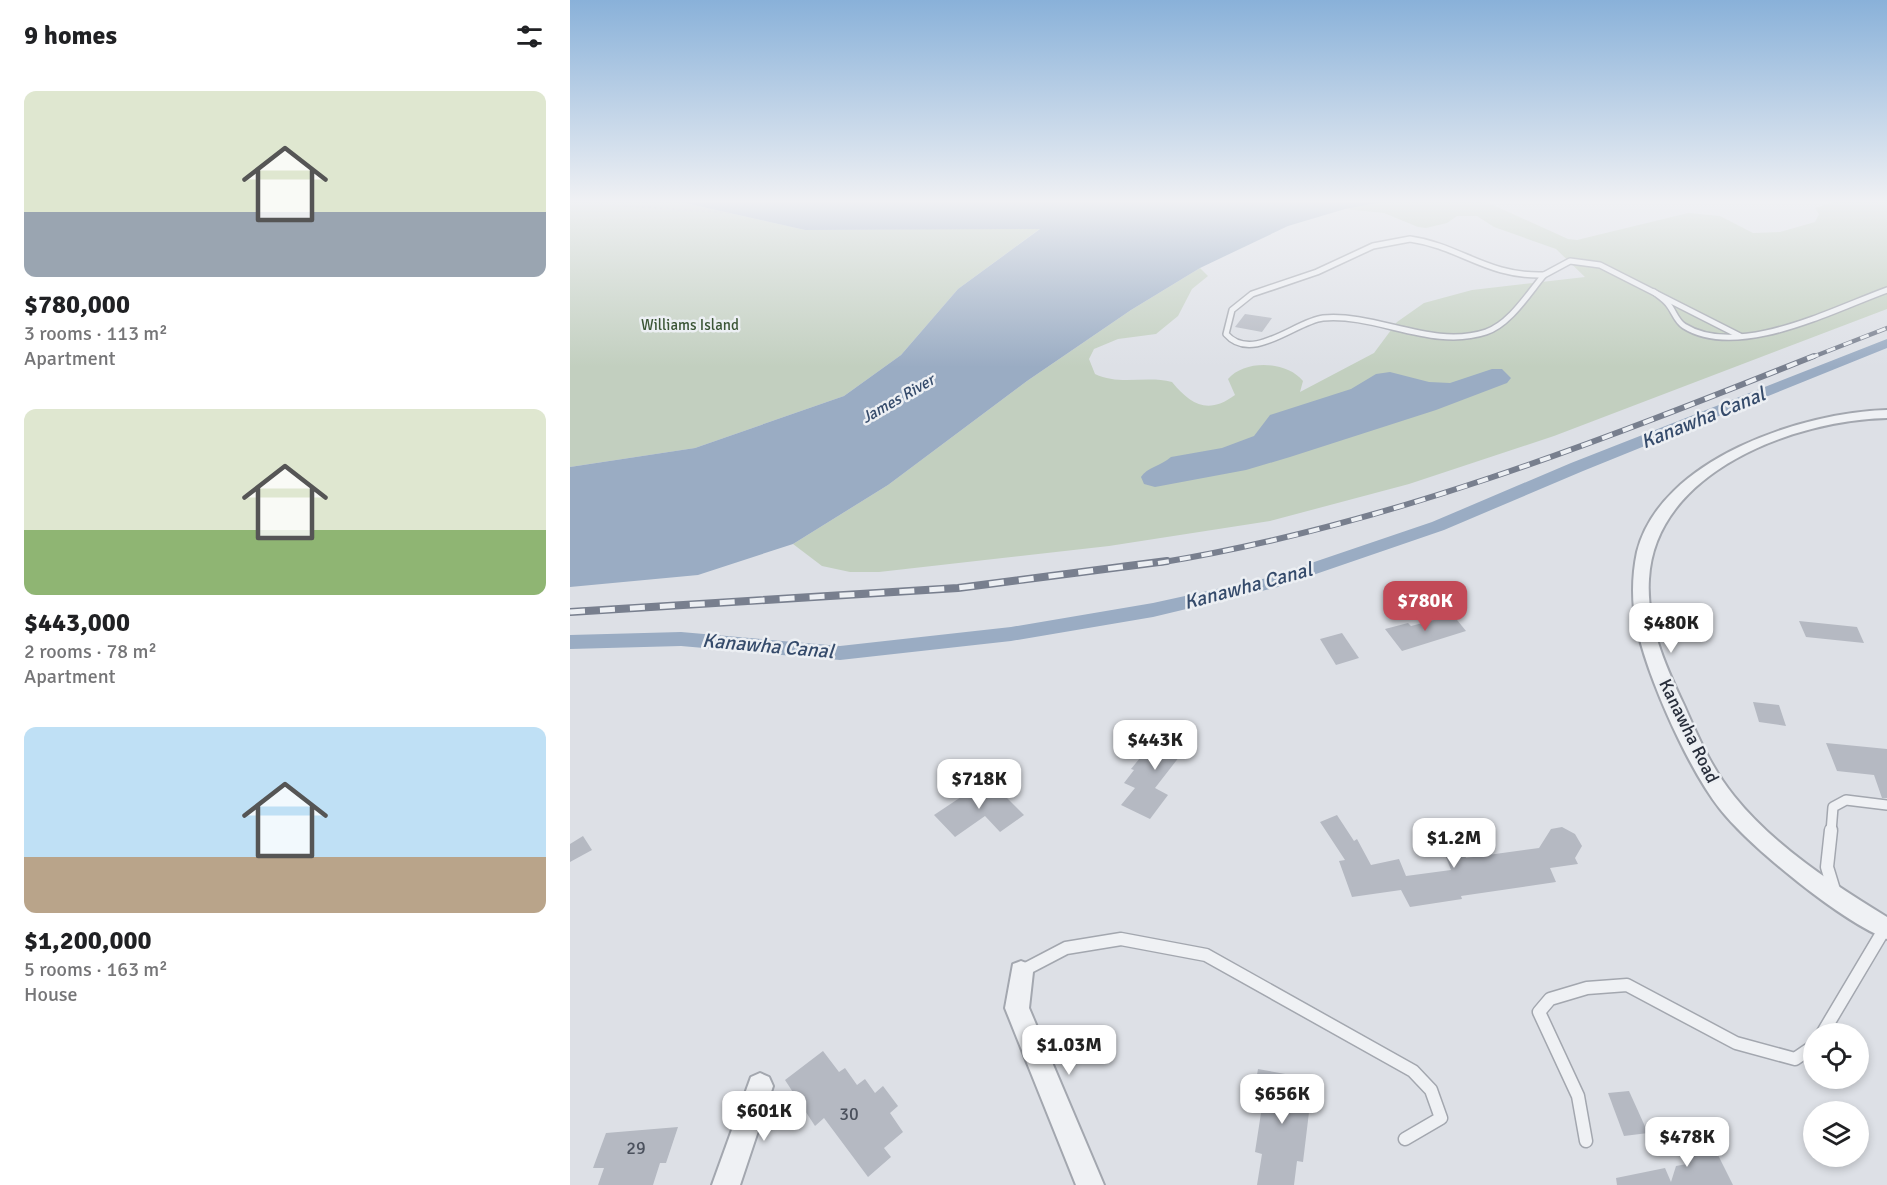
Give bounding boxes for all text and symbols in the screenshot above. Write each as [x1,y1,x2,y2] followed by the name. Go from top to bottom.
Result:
[24,20,117,52] text: 9 homes
[513,20,546,53] icon: filters
[231,130,339,238] icon: home
[24,289,130,321] text: $780,000
[641,316,739,334] park label: Williams Island
[24,321,168,346] text: 3 rooms · 113 m²
[24,346,116,371] text: Apartment
[858,369,940,428] water label: James River
[1637,381,1771,454] water label: Kanawha Canal
[231,448,339,556] icon: home
[1181,556,1317,615] water label: Kanawha Canal
[1383,581,1467,632] pin: $780K
[1397,588,1453,613] text: $780K
[1629,603,1713,654] pin: $480K
[24,607,130,639] text: $443,000
[1643,610,1699,635] text: $480K
[701,628,837,664] water label: Kanawha Canal
[24,639,157,664] text: 2 rooms · 78 m²
[24,664,116,689] text: Apartment
[1654,675,1724,787] street label: Kanawha Road
[1113,720,1197,771] pin: $443K
[1127,727,1183,752] text: $443K
[937,759,1021,810] pin: $718K
[231,766,339,874] icon: home
[951,766,1007,791] text: $718K
[1412,818,1496,869] pin: $1.2M
[1427,825,1481,850] text: $1.2M
[24,925,152,957] text: $1,200,000
[24,957,168,982] text: 5 rooms · 163 m²
[24,982,78,1007] text: House
[1803,1023,1869,1167] map controls
[1803,1023,1869,1089] button: locate
[1020,1025,1118,1076] pin: $1.03M
[1036,1032,1102,1057] text: $1.03M
[1240,1074,1324,1125] pin: $656K
[1254,1081,1310,1106] text: $656K
[722,1091,806,1142] pin: $601K
[736,1098,792,1123] text: $601K
[1803,1101,1869,1167] button: layers
[839,1103,859,1125] house number: 30
[1645,1117,1729,1168] pin: $478K
[1659,1124,1715,1149] text: $478K
[626,1137,646,1159] house number: 29

